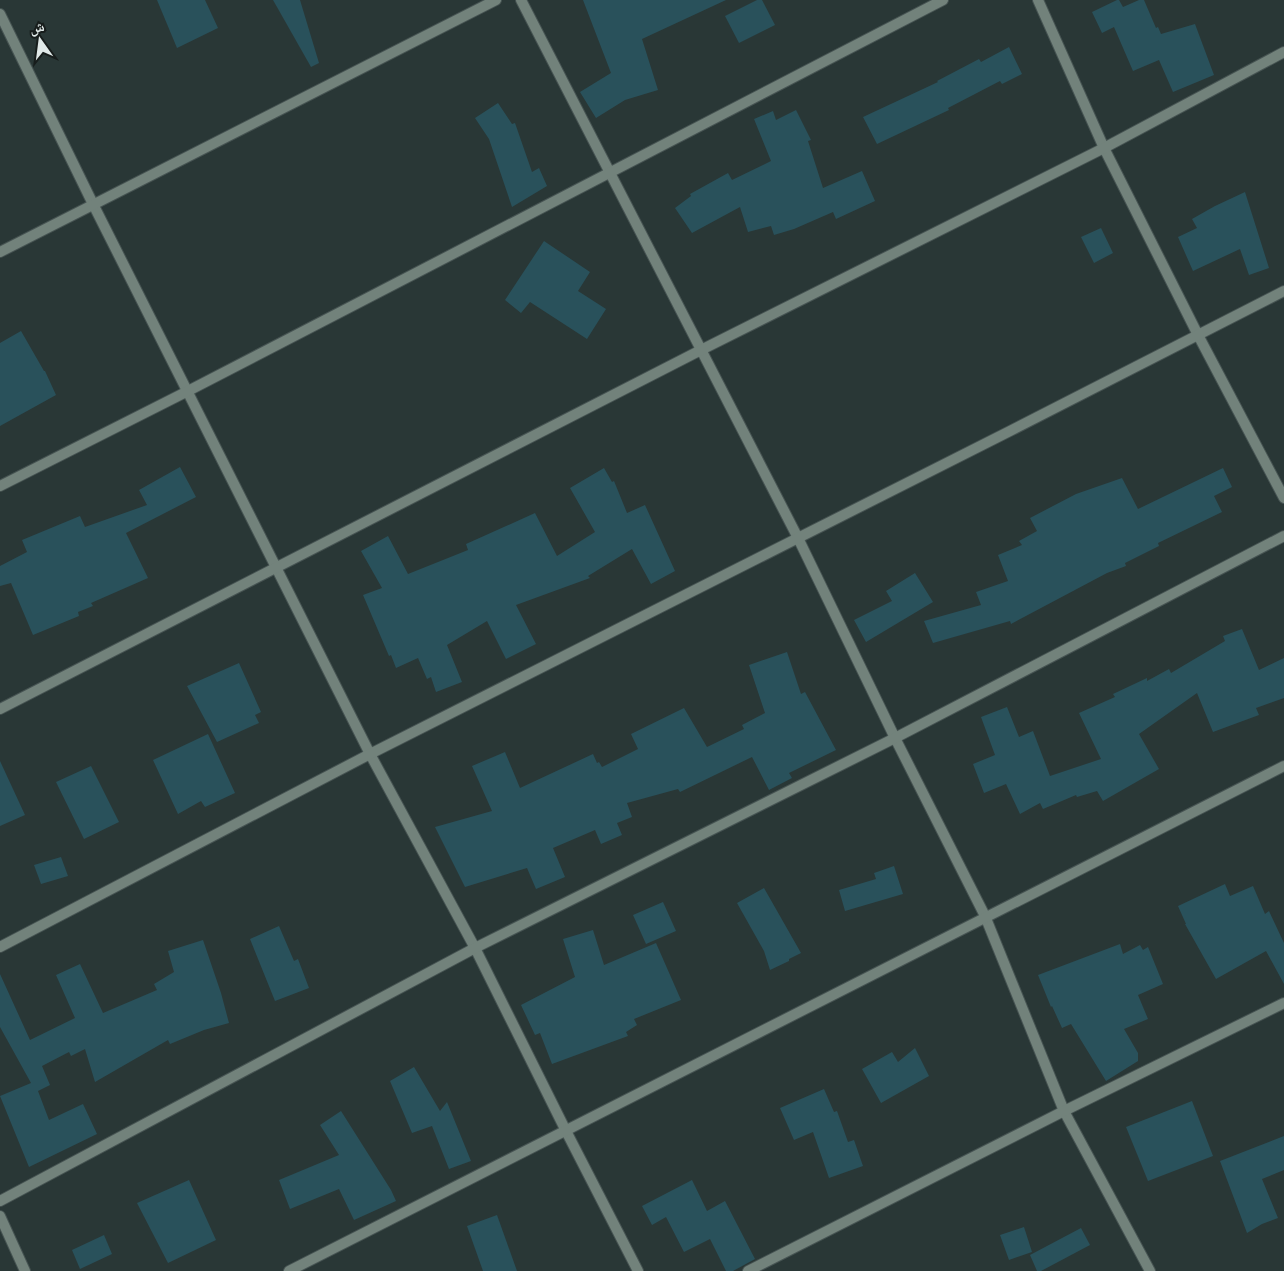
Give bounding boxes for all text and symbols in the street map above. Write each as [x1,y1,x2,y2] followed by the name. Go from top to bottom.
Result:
[15,15,65,65] north arrow
[28,18,46,38] text: ش

